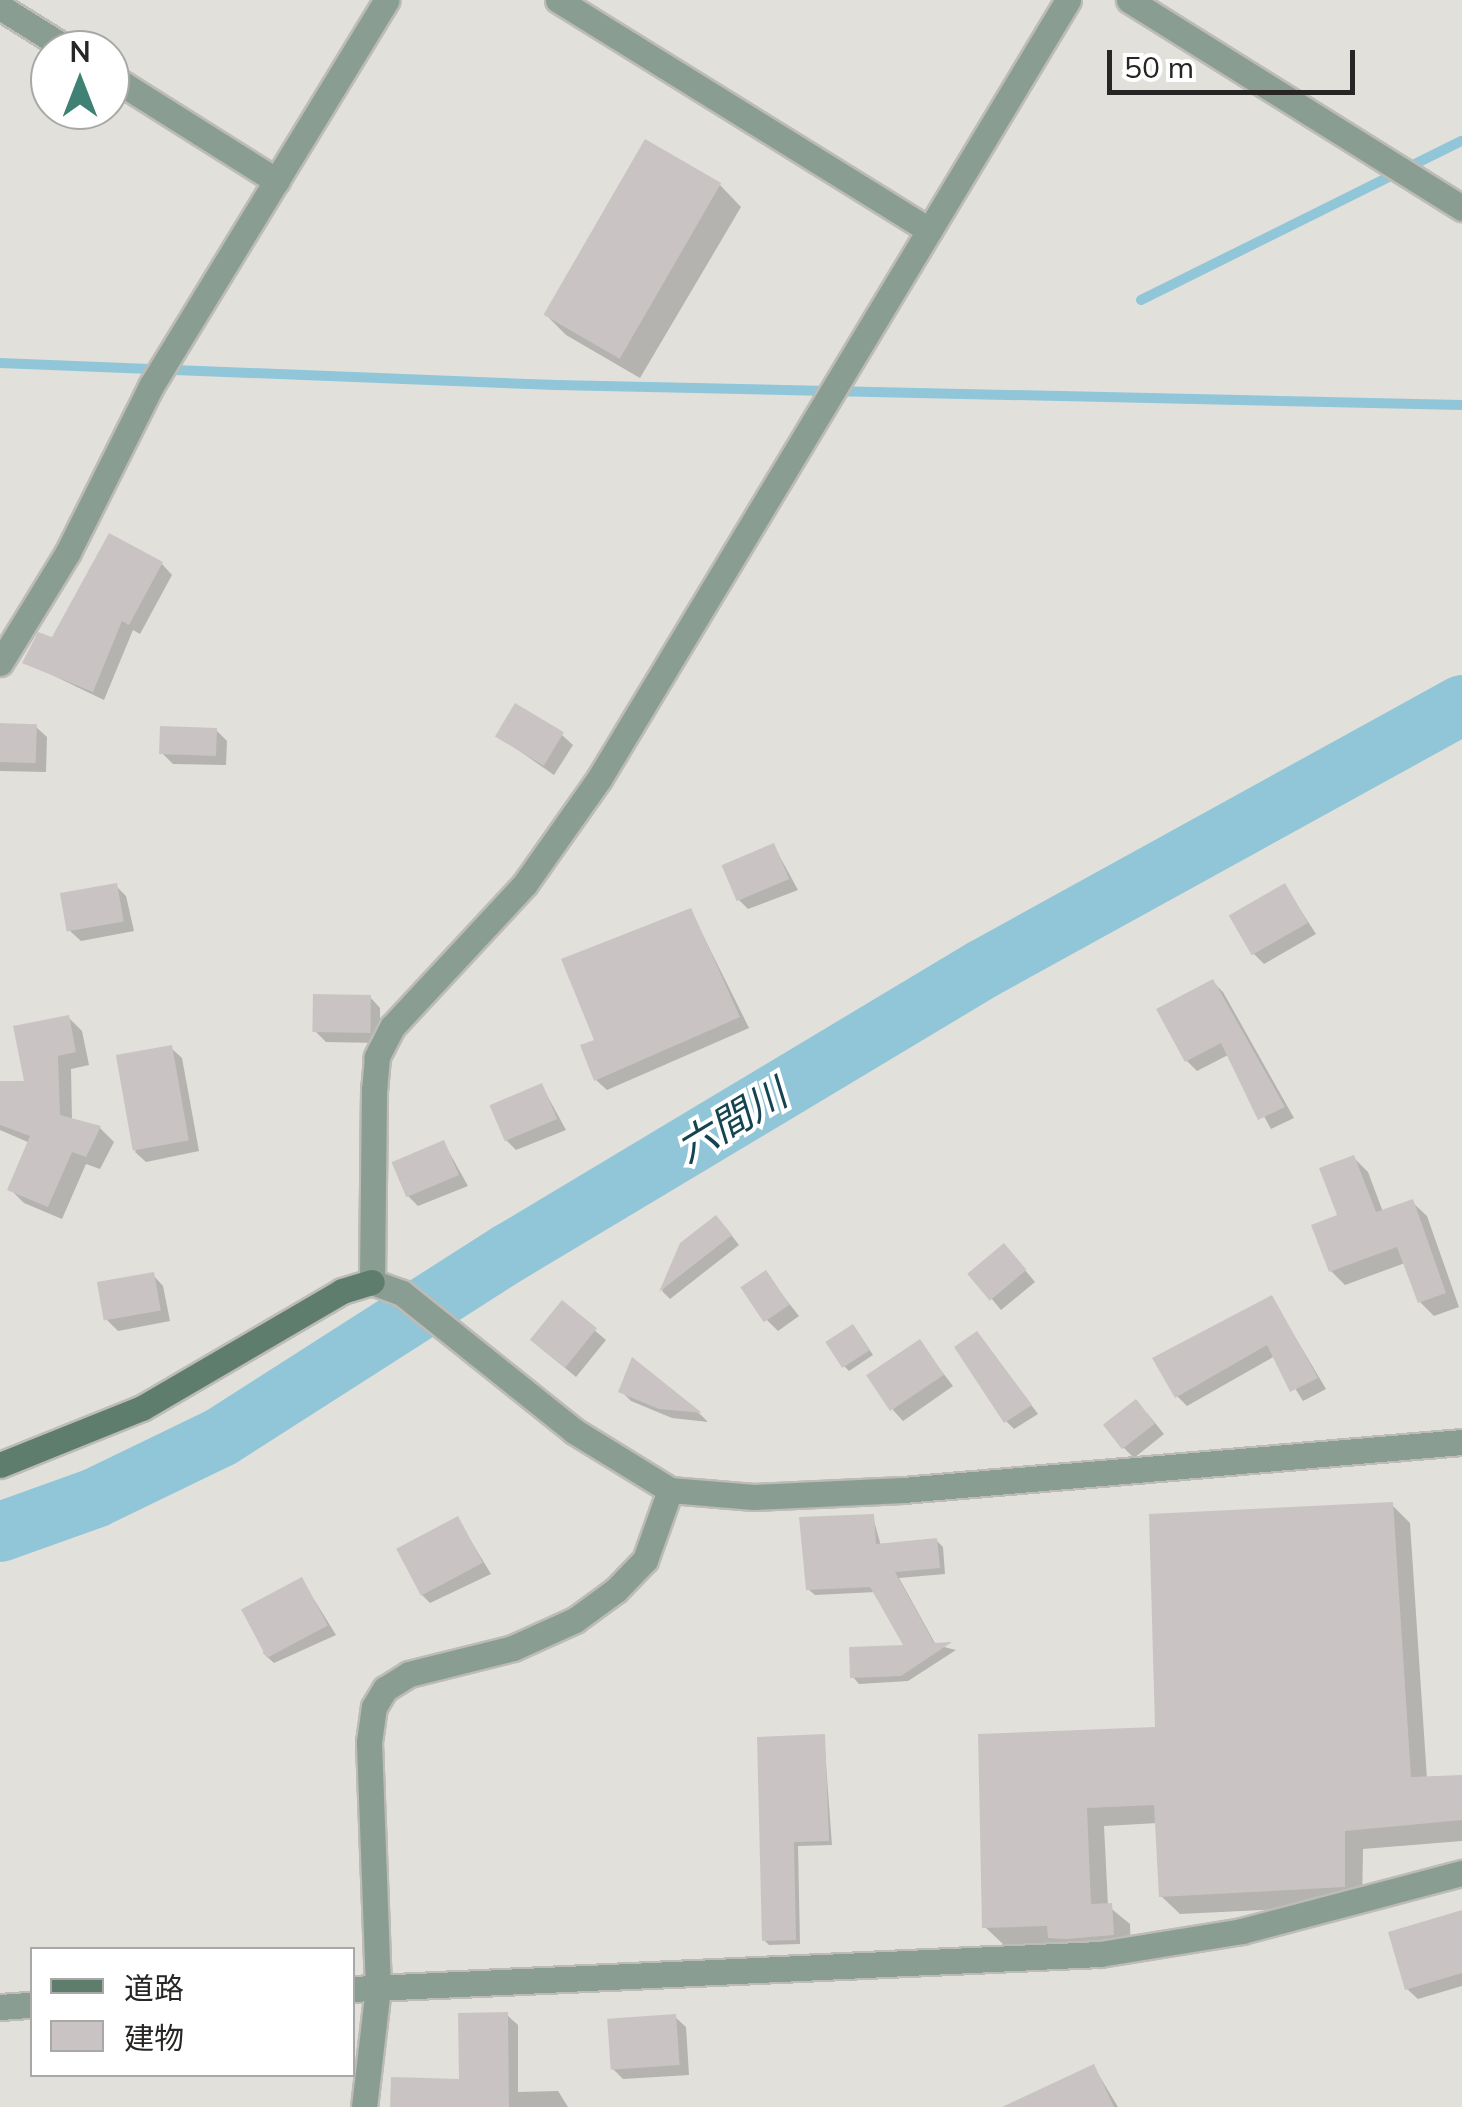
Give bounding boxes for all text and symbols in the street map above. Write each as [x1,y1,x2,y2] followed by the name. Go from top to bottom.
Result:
[30,30,130,130] north arrow
[1112,30,1360,92] scale bar
[69,34,91,69] text: N
[1124,48,1194,86] text: 50 m
[667,1069,795,1171] water label: 六間川
[30,1947,355,2077] legend
[124,1969,184,2007] text: 道路
[124,2019,184,2057] text: 建物

